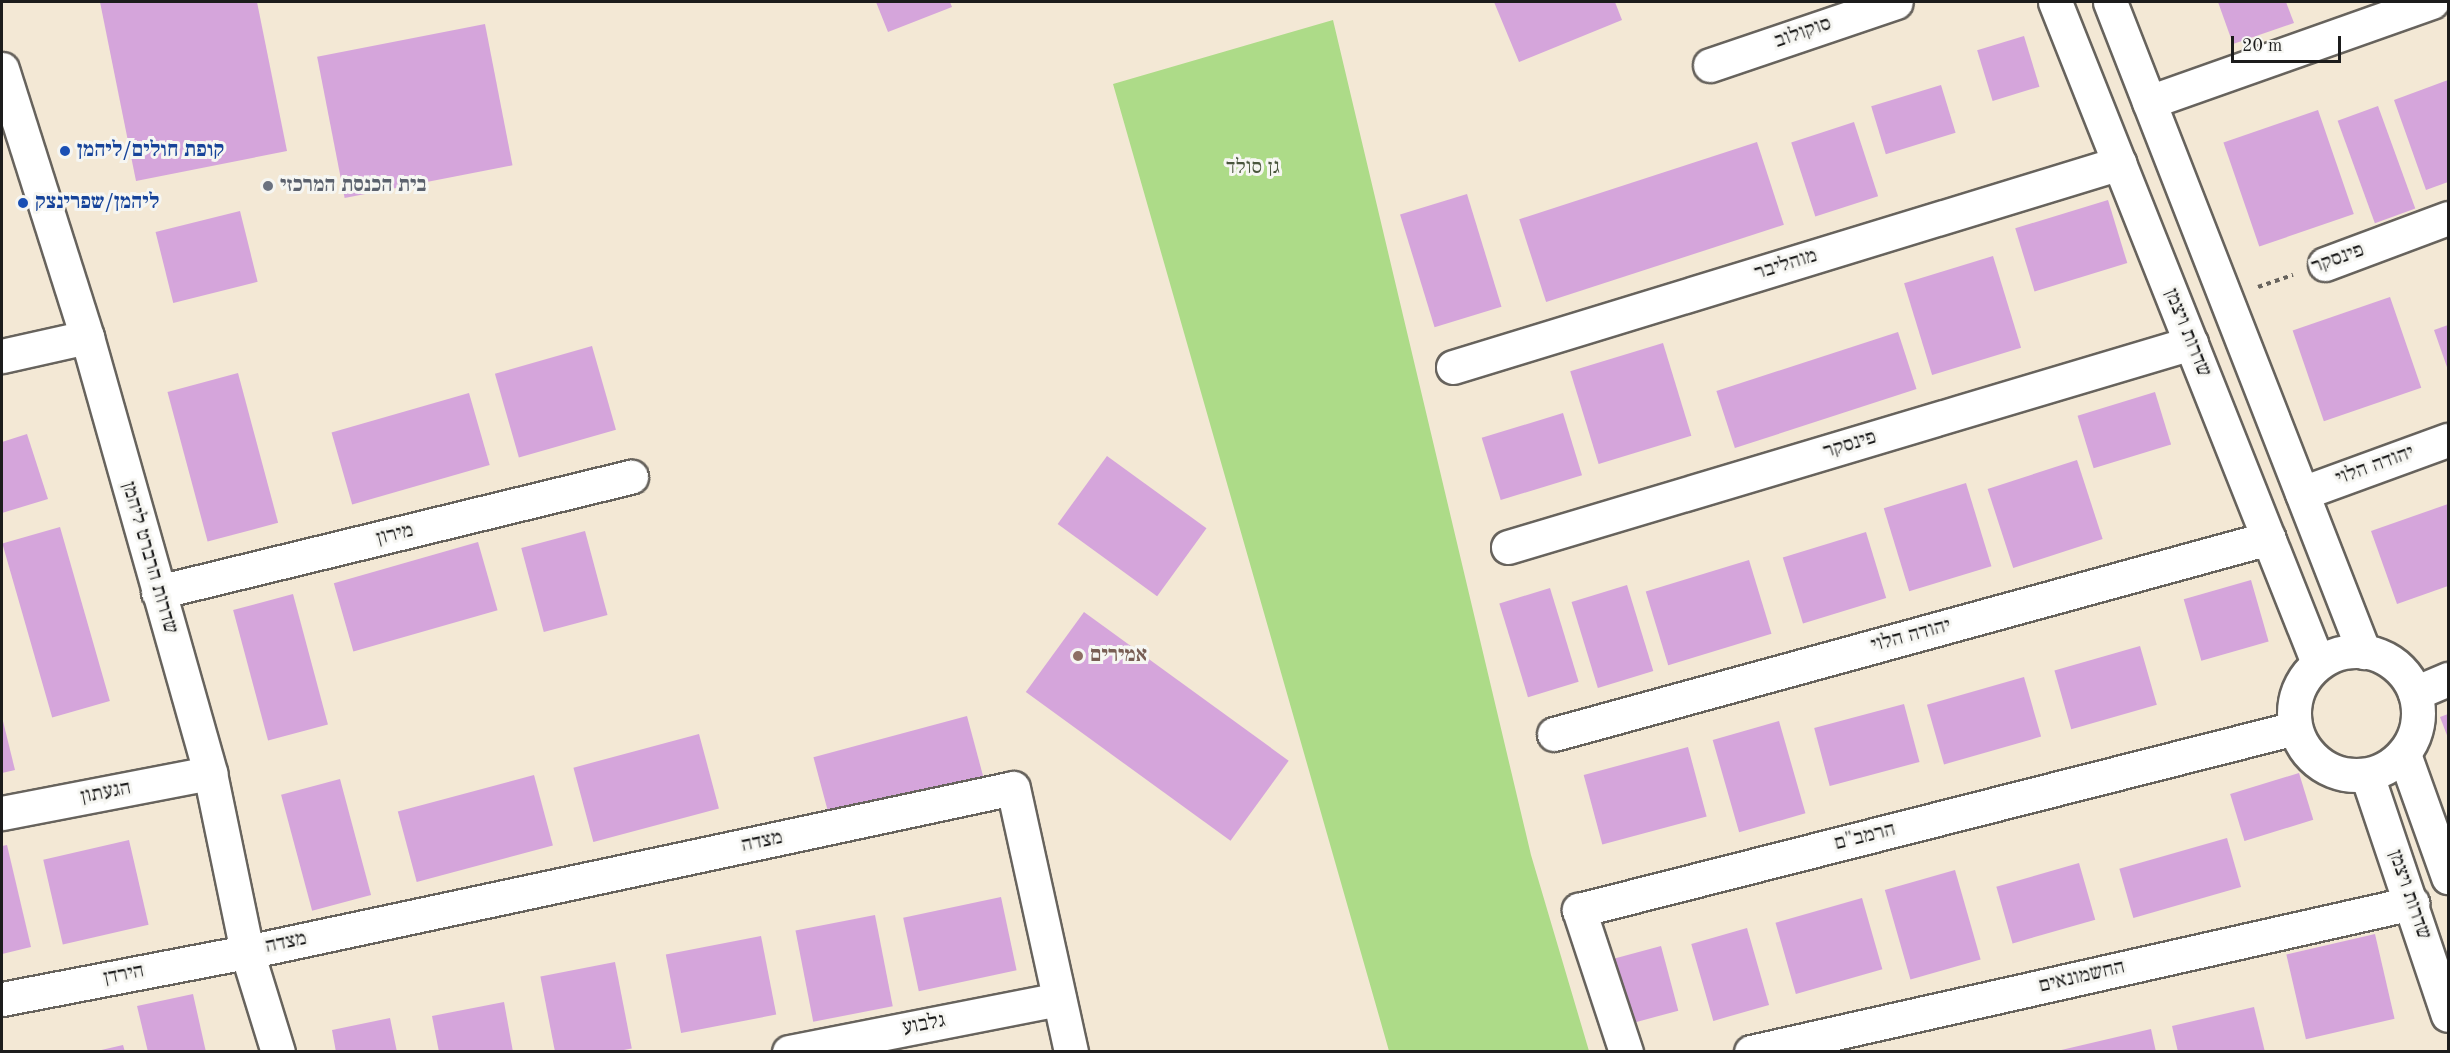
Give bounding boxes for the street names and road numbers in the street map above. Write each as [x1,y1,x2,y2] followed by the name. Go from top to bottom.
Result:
[1771,12,1835,54] street label: סוקולוב
[2308,238,2368,280] street label: פינסקר
[1752,244,1820,286] street label: מוהליבר
[2158,285,2216,381] street label: שדרות ויצמן
[1820,425,1880,465] street label: פינסקר
[2332,440,2418,492] street label: יהודה הלוי
[115,479,183,637] street label: שדרות הרברט ליהמן
[374,518,416,552] street label: מירון
[1868,613,1954,659] street label: יהודה הלוי
[79,776,133,810] street label: הגעתון
[1832,817,1898,857] street label: הרמב"ם
[739,825,785,859] street label: מצדה
[2382,847,2436,943] street label: שדרות ויצמן
[263,926,309,960] street label: מצדה
[2036,955,2128,999] street label: החשמונאים
[102,959,146,991] street label: הירדן
[900,1009,948,1041] street label: גלבוע

